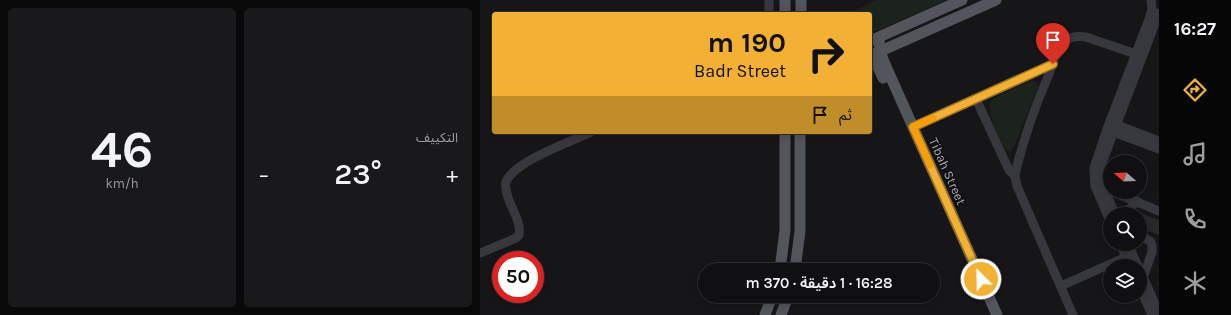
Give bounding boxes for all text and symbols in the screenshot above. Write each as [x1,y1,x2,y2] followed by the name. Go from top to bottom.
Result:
[1174,18,1216,40] text: 16:27
[1036,23,1070,64] pin
[708,26,786,59] text: 190 m
[800,28,852,80] icon: right
[1042,29,1064,51] icon: arrive
[694,60,786,82] text: Badr Street
[1181,76,1209,104] icon: directions
[809,104,831,126] icon: arrive
[839,106,852,124] text: ثم
[91,119,153,180] text: 46
[416,130,458,145] text: التكييف
[926,135,969,207] street label: Tibah Street
[1181,140,1209,168] icon: music
[1103,155,1147,199] north arrow
[1103,155,1147,303] map controls
[334,156,382,192] text: 23°
[258,162,270,188] text: −
[446,162,458,188] text: +
[106,176,138,191] text: km/h
[1181,205,1209,233] icon: phone
[1103,207,1147,251] button: search
[492,251,544,303] speed limit sign: 50
[960,258,1002,300] position arrow
[1103,259,1147,303] button: layers
[1181,269,1209,297] icon: climate
[746,274,892,292] text: 16:28 · 1 دقيقة · 370 m

